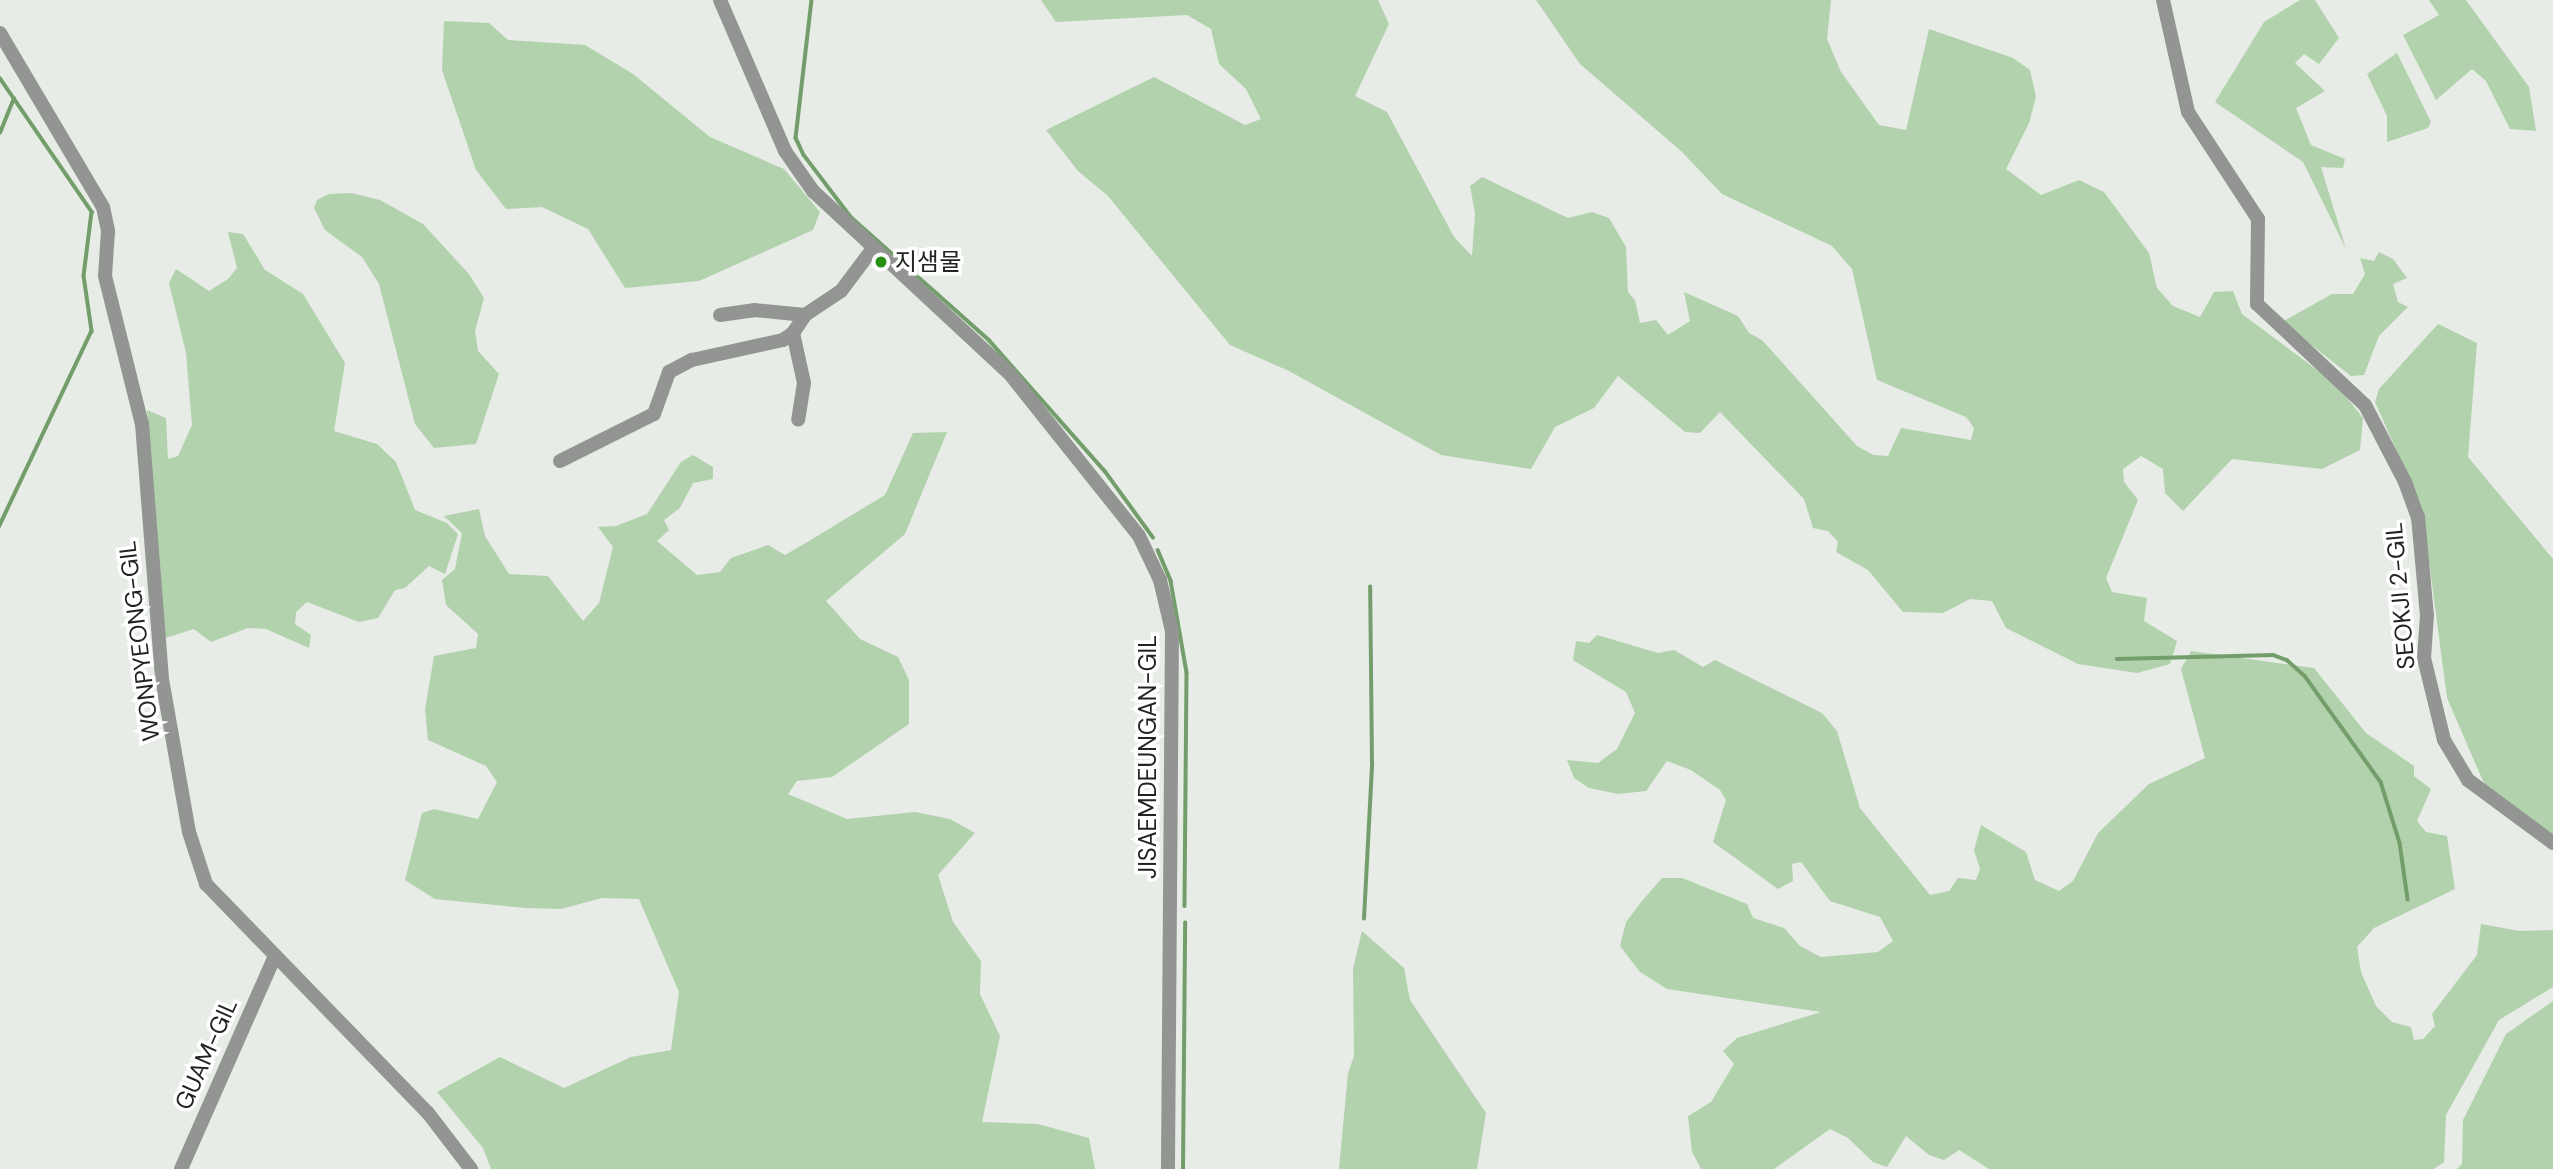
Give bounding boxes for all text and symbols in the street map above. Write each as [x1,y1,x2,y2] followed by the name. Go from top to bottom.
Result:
[895,248,961,276] place label: 지샘물
[873,254,889,270] marker: 지샘물
[2379,521,2421,671] street label: SEOKJI 2-GIL
[112,539,166,743] street label: WONPYEONG-GIL
[1134,635,1162,879] street label: JISAEMDEUNGAN-GIL
[169,994,243,1114] street label: GUAM-GIL

